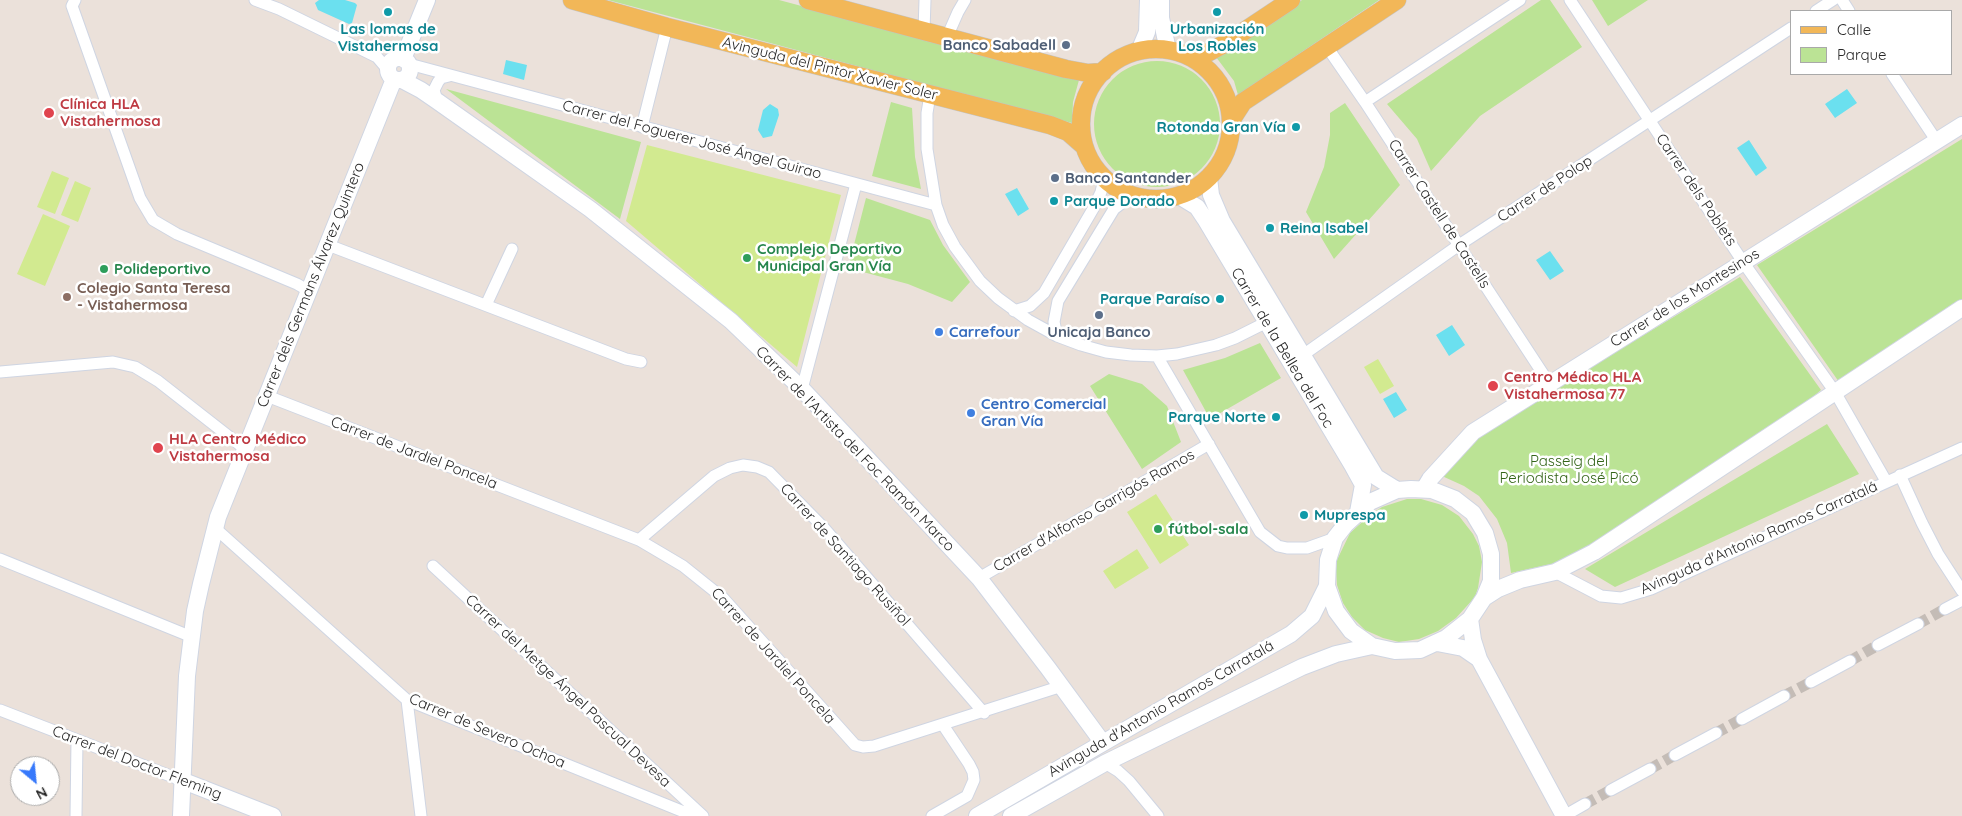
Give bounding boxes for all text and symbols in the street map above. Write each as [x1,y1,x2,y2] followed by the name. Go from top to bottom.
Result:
[382,6,394,18] marker: Las lomas de Vistahermosa
[1211,6,1223,18] marker: Urbanización Los Robles
[1790,10,1952,75] legend
[338,20,438,55] place label: Las lomas de Vistahermosa
[1170,20,1264,55] place label: Urbanización Los Robles
[1837,20,1871,39] text: Calle
[720,33,940,105] street label: Avinguda del Pintor Xavier Soler
[943,36,1056,54] place label: Banco Sabadell
[1060,39,1072,51] marker: Banco Sabadell
[1837,45,1887,64] text: Parque
[60,95,161,130] place label: Clínica HLA Vistahermosa
[560,97,824,183] street label: Carrer del Foguerer José Ángel Guirao
[42,106,56,120] marker: Clínica HLA Vistahermosa
[1157,118,1286,136] place label: Rotonda Gran Vía
[1290,121,1302,133] marker: Rotonda Gran Vía
[1652,130,1740,250] street label: Carrer dels Poblets
[1384,136,1494,292] street label: Carrer Castell de Castells
[1494,152,1596,226] street label: Carrer de Polop
[253,160,369,410] street label: Carrer dels Germans Álvarez Quintero
[1065,169,1191,187] place label: Banco Santander
[1049,172,1061,184] marker: Banco Santander
[1064,192,1175,210] place label: Parque Dorado
[1048,195,1060,207] marker: Parque Dorado
[1280,219,1368,237] place label: Reina Isabel
[1264,222,1276,234] marker: Reina Isabel
[757,240,902,275] place label: Complejo Deportivo Municipal Gran Vía
[1607,245,1763,351] street label: Carrer de los Montesinos
[741,252,753,264] marker: Complejo Deportivo Municipal Gran Vía
[114,260,211,278] place label: Polideportivo
[98,263,110,275] marker: Polideportivo
[1227,265,1337,431] street label: Carrer de la Bellea del Foc
[77,279,230,314] place label: Colegio Santa Teresa - Vistahermosa
[1100,290,1210,308] place label: Parque Paraíso
[61,291,73,303] marker: Colegio Santa Teresa - Vistahermosa
[1214,293,1226,305] marker: Parque Paraíso
[1093,309,1105,321] marker: Unicaja Banco
[949,323,1020,341] place label: Carrefour
[1047,323,1151,341] place label: Unicaja Banco
[933,326,945,338] marker: Carrefour
[752,343,958,555] street label: Carrer de l'Artista del Foc Ramón Marco
[1504,368,1641,403] place label: Centro Médico HLA Vistahermosa 77
[1486,379,1500,393] marker: Centro Médico HLA Vistahermosa 77
[981,395,1107,430] place label: Centro Comercial Gran Vía
[965,407,977,419] marker: Centro Comercial Gran Vía
[1168,408,1266,426] place label: Parque Norte
[1270,411,1282,423] marker: Parque Norte
[328,413,500,493] street label: Carrer de Jardiel Poncela
[169,430,306,465] place label: HLA Centro Médico Vistahermosa
[151,441,165,455] marker: HLA Centro Médico Vistahermosa
[990,446,1198,576] street label: Carrer d'Alfonso Garrigós Ramos
[1499,452,1639,487] park label: Passeig del Periodista José Picó
[1638,477,1880,599] street label: Avinguda d'Antonio Ramos Carratalá
[776,480,914,630] street label: Carrer de Santiago Rusiñol
[1314,506,1386,524] place label: Muprespa
[1298,509,1310,521] marker: Muprespa
[1168,520,1249,538] place label: fútbol-sala
[1152,523,1164,535] marker: fútbol-sala
[707,584,839,728] street label: Carrer de Jardiel Poncela
[462,591,674,791] street label: Carrer del Metge Ángel Pascual Devesa
[1045,637,1277,781] street label: Avinguda d'Antonio Ramos Carratalá
[406,690,568,772] street label: Carrer de Severo Ochoa
[50,722,224,804] street label: Carrer del Doctor Fleming
[10,756,60,806] north arrow
[33,783,50,804] text: N

